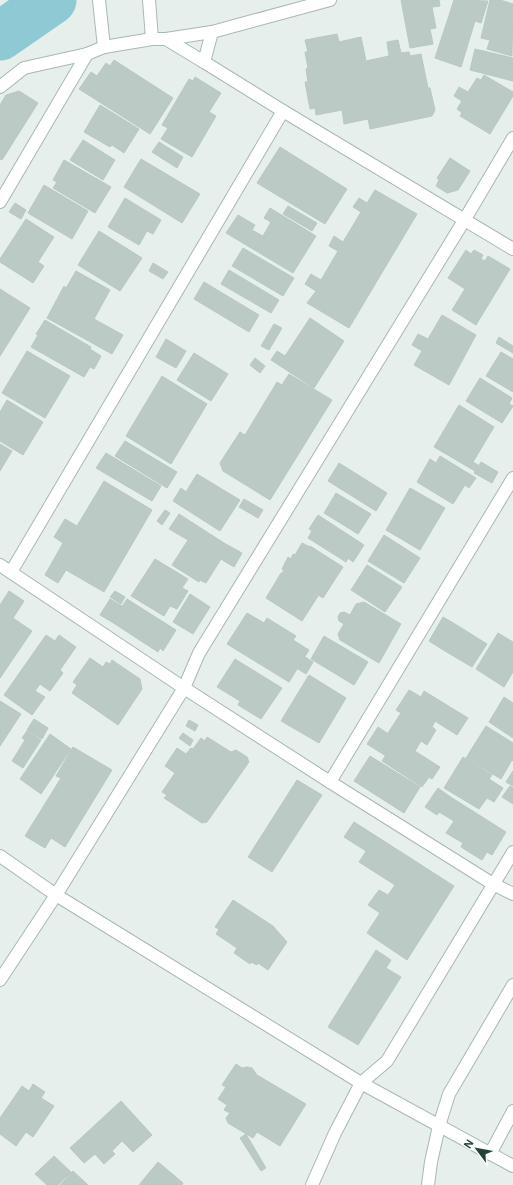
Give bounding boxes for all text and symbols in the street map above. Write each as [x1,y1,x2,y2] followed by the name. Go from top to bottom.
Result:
[457,1129,497,1169] north arrow
[461,1137,476,1150] text: N

